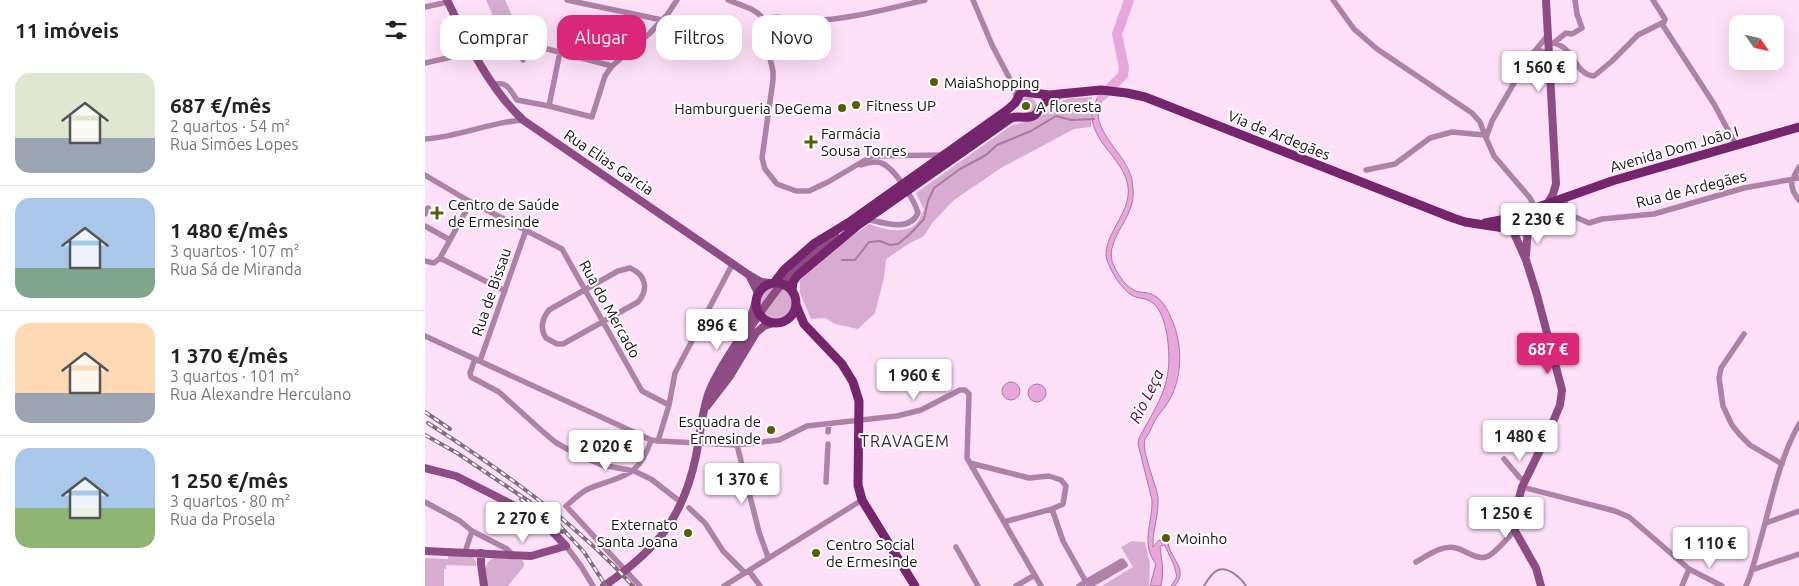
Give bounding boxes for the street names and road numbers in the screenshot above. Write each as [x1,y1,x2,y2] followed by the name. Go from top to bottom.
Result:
[1225,107,1333,163] street label: Via de Ardegães
[1608,123,1740,175] street label: Avenida Dom João I
[561,126,657,198] street label: Rua Elias Garcia
[1634,167,1748,211] street label: Rua de Ardegães
[468,246,514,338] street label: Rua de Bissau
[576,257,644,361] street label: Rua do Mercado

